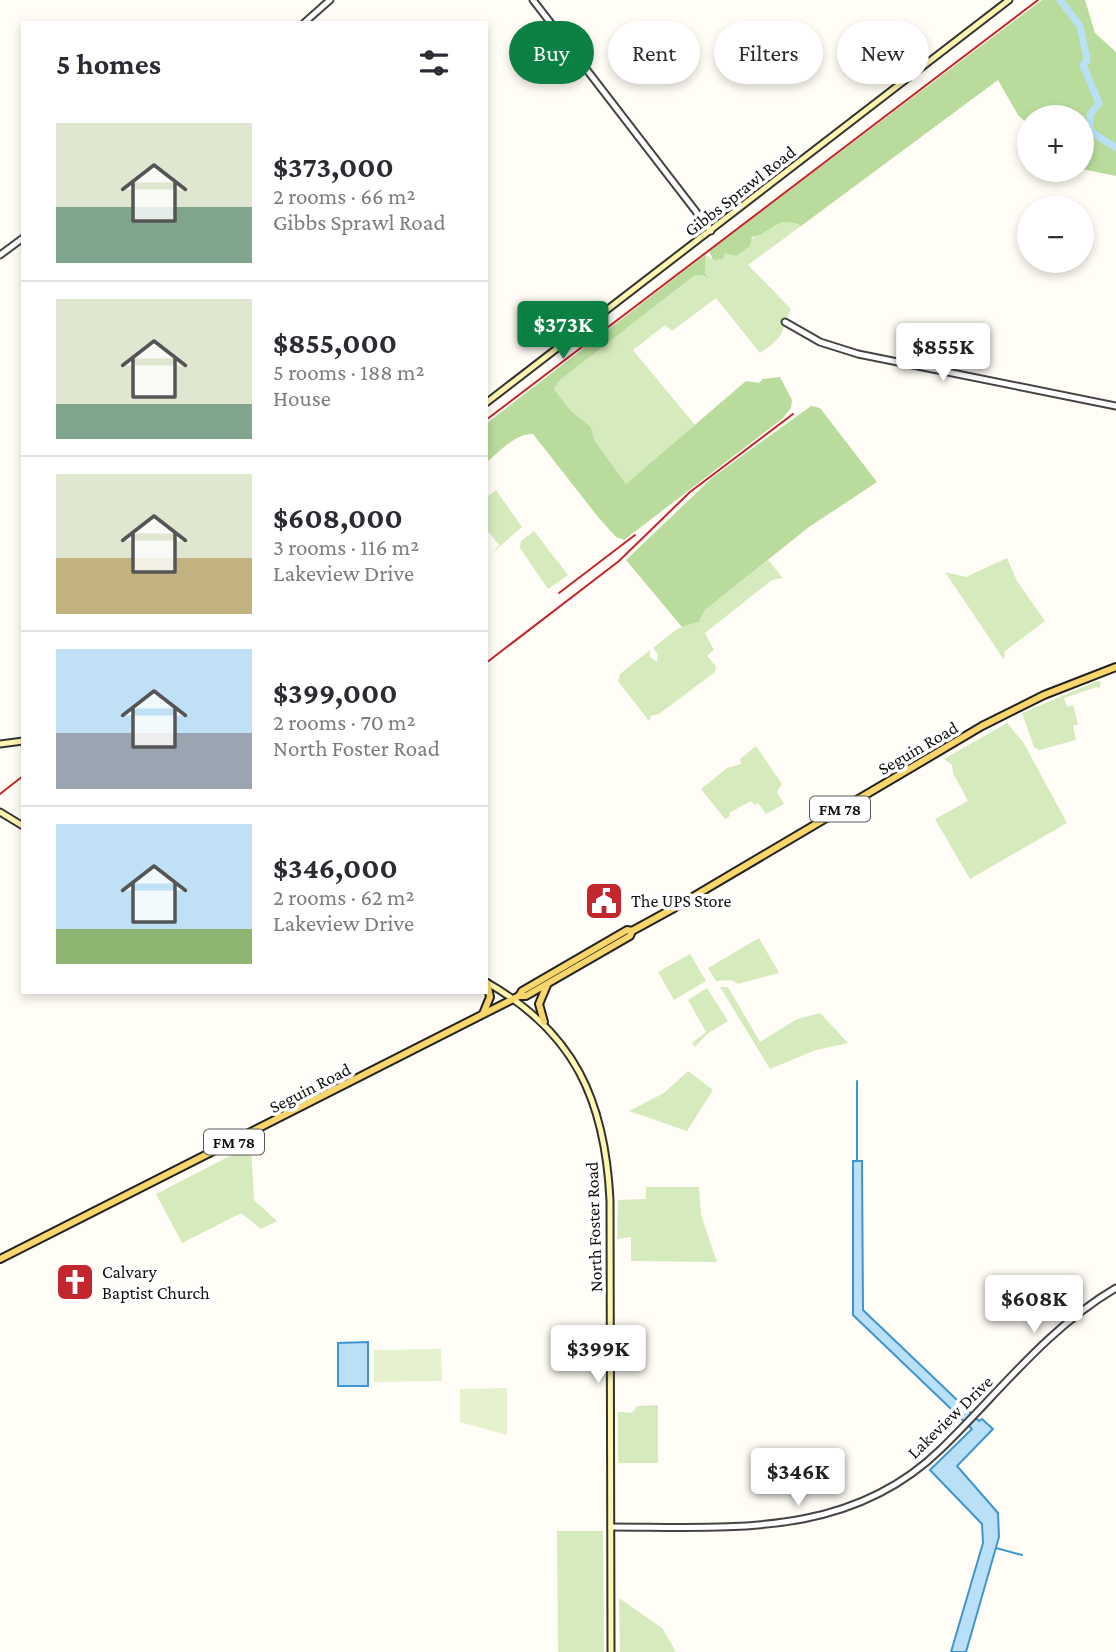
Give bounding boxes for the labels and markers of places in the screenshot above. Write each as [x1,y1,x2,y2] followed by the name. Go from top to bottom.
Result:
[514,302,612,361] pin: $373K
[894,324,992,383] pin: $855K
[583,880,625,922] public building icon: The UPS Store
[631,891,731,911] place label: The UPS Store
[54,1261,96,1303] church icon: Calvary Baptist Church
[102,1262,210,1303] place label: Calvary Baptist Church
[985,1276,1083,1335] pin: $608K
[549,1326,647,1385] pin: $399K
[749,1448,847,1508] pin: $346K

